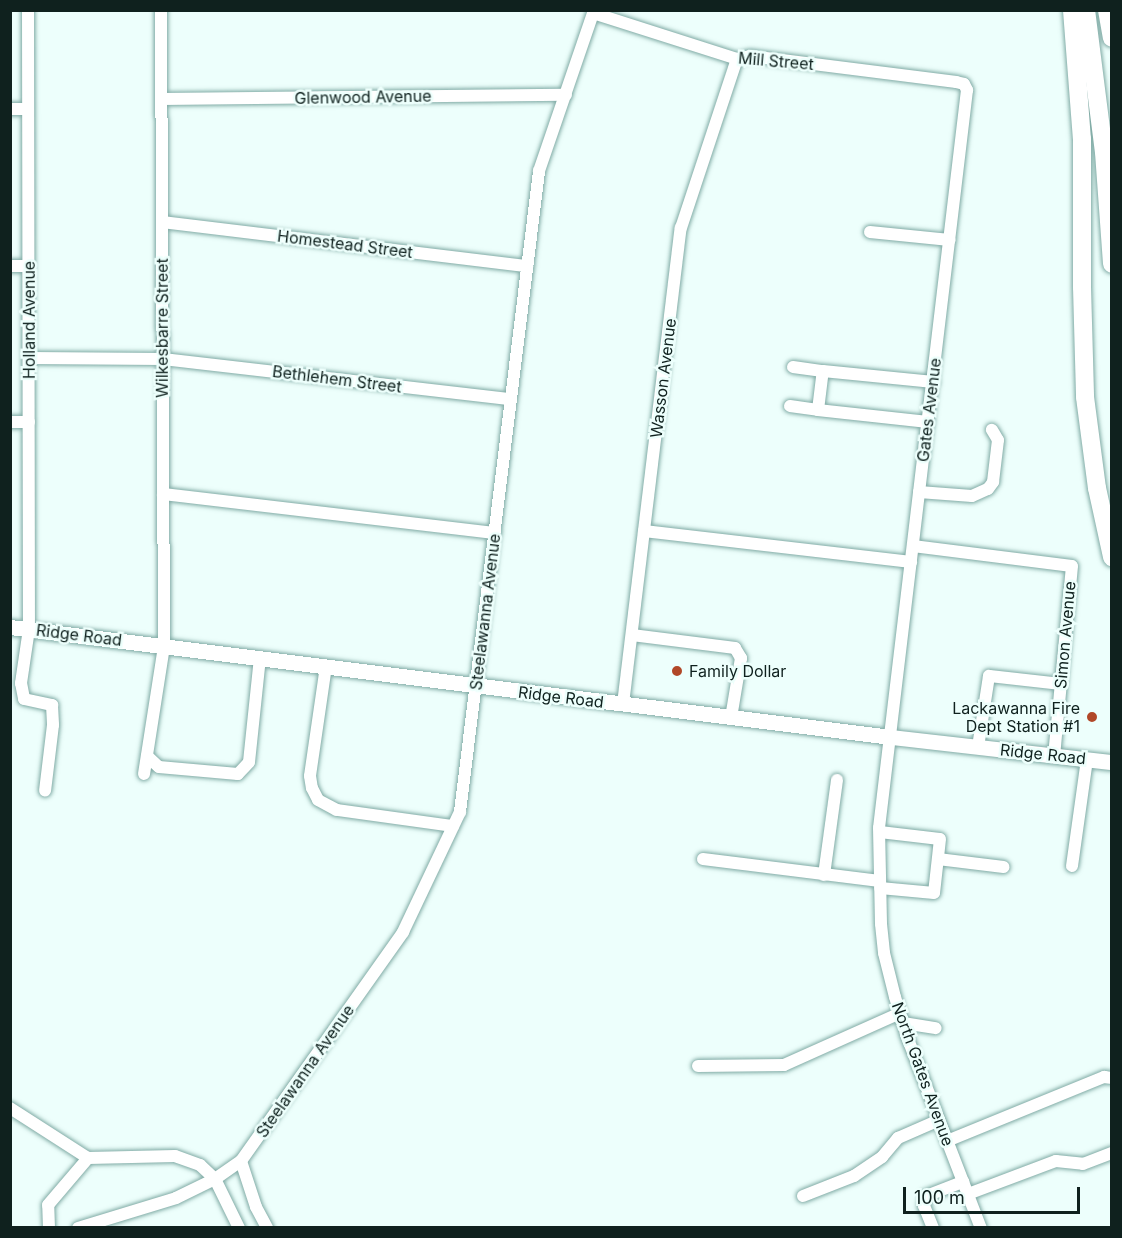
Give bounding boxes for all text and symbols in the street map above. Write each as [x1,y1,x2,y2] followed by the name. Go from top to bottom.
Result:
[737,48,815,74] street label: Mill Street
[294,86,432,108] street label: Glenwood Avenue
[276,226,414,262] street label: Homestead Street
[152,258,172,398] street label: Wilkesbarre Street
[19,261,39,379] street label: Holland Avenue
[646,317,680,439] street label: Wasson Avenue
[913,357,945,463] street label: Gates Avenue
[271,362,403,396] street label: Bethlehem Street
[466,533,504,691] street label: Steelawanna Avenue
[1051,580,1079,690] street label: Simon Avenue
[35,620,123,650] street label: Ridge Road
[689,661,786,681] place label: Family Dollar
[670,664,684,678] marker: Family Dollar
[517,682,605,712] street label: Ridge Road
[952,698,1080,736] place label: Lackawanna Fire Dept Station #1
[1085,710,1099,724] marker: Lackawanna Fire Dept Station #1
[999,740,1087,768] street label: Ridge Road
[888,999,958,1149] street label: North Gates Avenue
[252,1001,358,1141] street label: Steelawanna Avenue
[906,1175,1083,1213] scale bar
[914,1187,965,1208] text: 100 m

